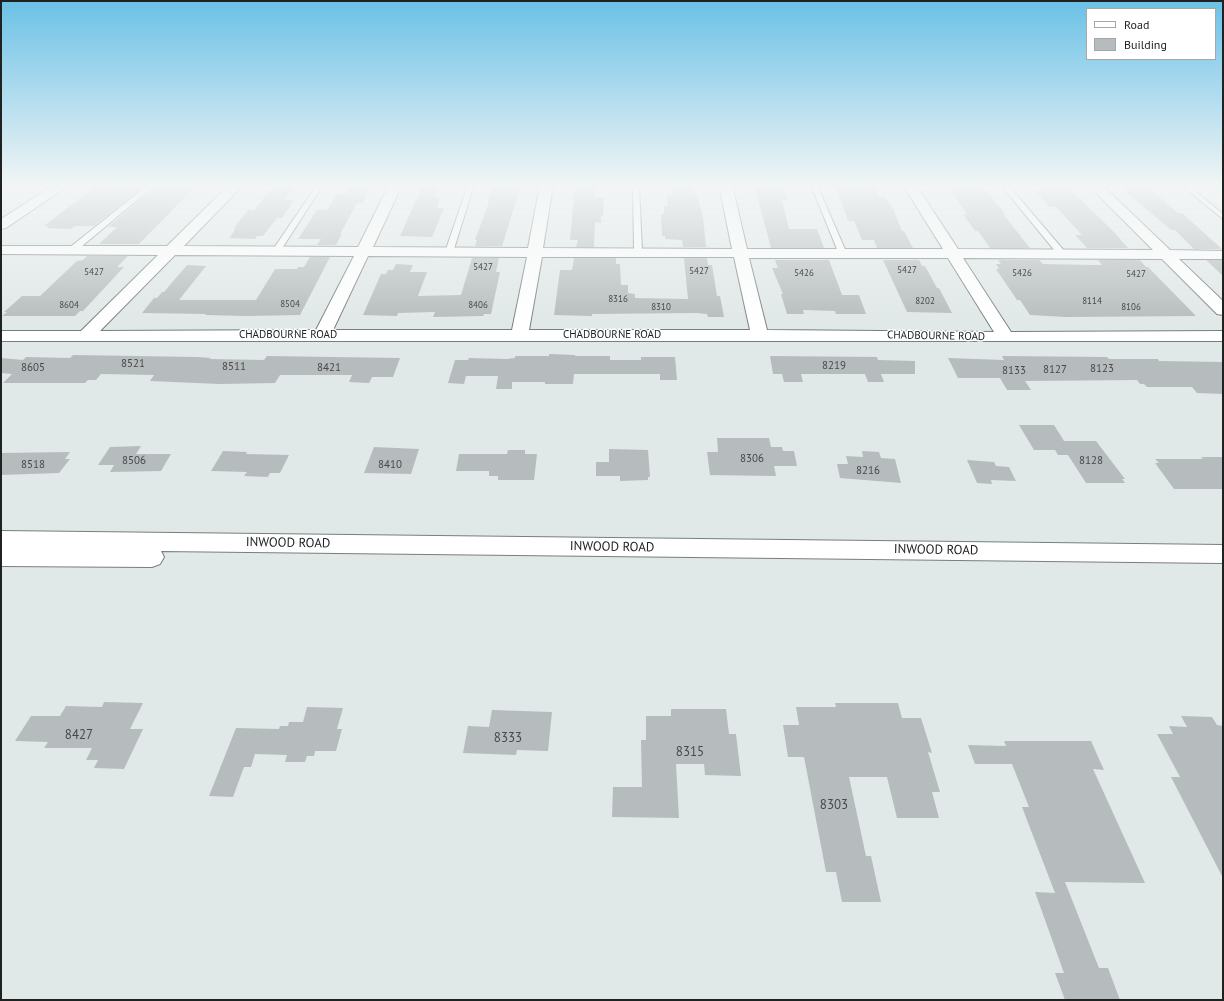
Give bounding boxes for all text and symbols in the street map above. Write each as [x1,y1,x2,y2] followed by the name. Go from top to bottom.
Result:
[1086,8,1216,60] legend
[1124,17,1149,32] text: Road
[1124,37,1167,52] text: Building
[473,262,493,272] house number: 5427
[897,265,917,275] house number: 5427
[689,266,709,276] house number: 5427
[84,267,104,277] house number: 5427
[794,268,814,278] house number: 5426
[1012,268,1032,278] house number: 5426
[1126,269,1146,279] house number: 5427
[608,294,628,304] house number: 8316
[915,296,935,306] house number: 8202
[1082,296,1102,306] house number: 8114
[280,299,300,309] house number: 8504
[59,300,79,310] house number: 8604
[468,300,488,310] house number: 8406
[651,302,671,312] house number: 8310
[1121,302,1141,312] house number: 8106
[239,328,337,342] street label: CHADBOURNE ROAD
[563,328,661,342] street label: CHADBOURNE ROAD
[887,329,985,343] street label: CHADBOURNE ROAD
[121,357,145,371] house number: 8521
[822,359,846,373] house number: 8219
[222,360,246,374] house number: 8511
[21,361,45,375] house number: 8605
[317,361,341,375] house number: 8421
[1090,362,1114,376] house number: 8123
[1043,363,1067,377] house number: 8127
[1002,364,1026,378] house number: 8133
[740,452,764,466] house number: 8306
[122,454,146,468] house number: 8506
[1079,454,1103,468] house number: 8128
[21,458,45,472] house number: 8518
[378,458,402,472] house number: 8410
[856,464,880,478] house number: 8216
[246,534,330,552] street label: INWOOD ROAD
[570,538,654,556] street label: INWOOD ROAD
[894,541,978,559] street label: INWOOD ROAD
[65,727,93,743] house number: 8427
[494,730,522,746] house number: 8333
[676,744,704,760] house number: 8315
[820,797,848,813] house number: 8303

